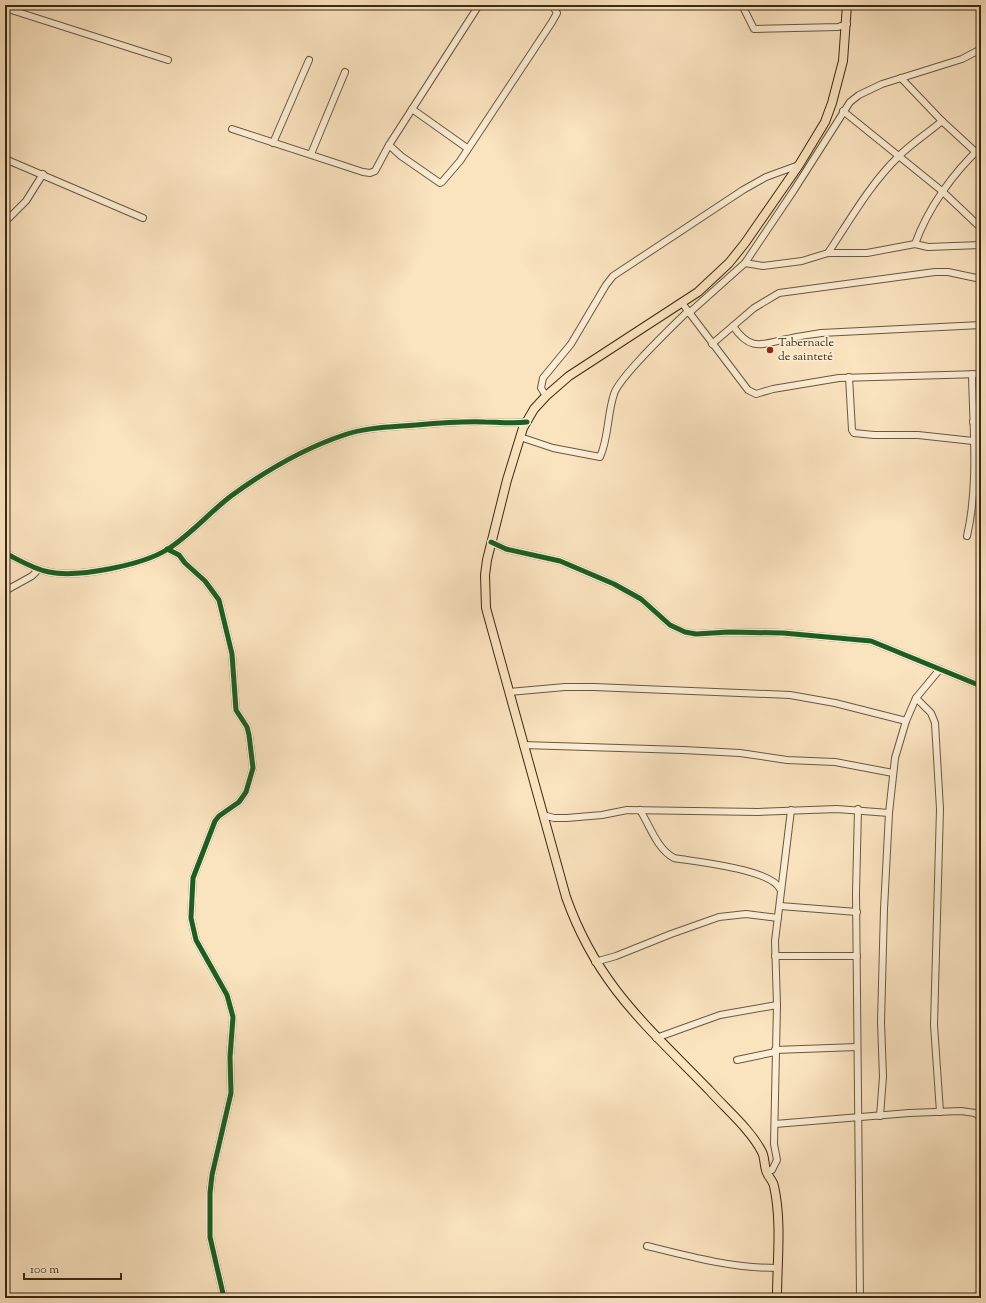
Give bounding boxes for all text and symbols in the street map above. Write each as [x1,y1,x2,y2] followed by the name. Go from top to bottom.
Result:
[778,334,834,366] place label: Tabernacle de sainteté
[765,345,775,355] marker: Tabernacle de sainteté
[24,1255,121,1281] scale bar
[30,1261,59,1279] text: 100 m

